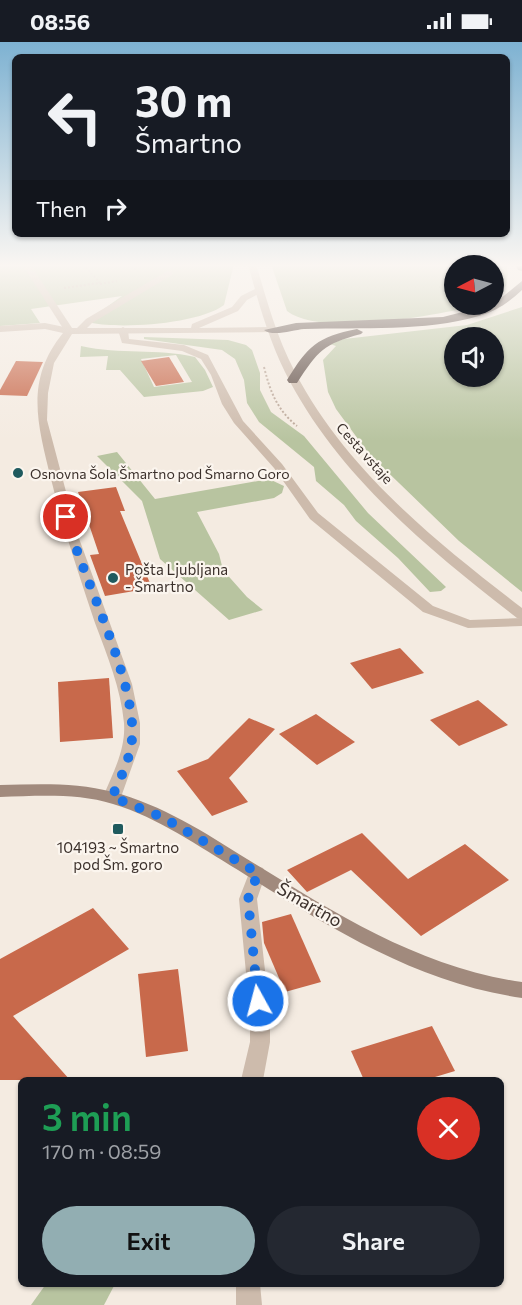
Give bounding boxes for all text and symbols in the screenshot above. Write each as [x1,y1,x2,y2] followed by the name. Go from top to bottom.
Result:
[30,8,90,35] text: 08:56
[135,74,232,126] text: 30 m
[36,78,114,156] icon: left
[135,126,242,159] text: Šmartno
[99,192,132,225] icon: right
[36,195,87,222] text: Then
[444,255,504,315] north arrow
[444,255,504,387] map controls
[444,327,504,387] button: sound
[333,419,397,487] street label: Cesta vstaje
[30,465,290,482] place label: Osnovna Šola Šmartno pod Šmarno Goro
[11,466,25,480] marker: Osnovna Šola Šmartno pod Šmarno Goro
[40,491,91,542] pin
[49,500,82,533] icon: arrive
[125,560,228,595] place label: Pošta Ljubljana - Šmartno
[106,571,120,585] marker: Pošta Ljubljana - Šmartno
[111,822,125,836] marker: 104193 ~ Šmartno pod Šm. goro
[57,837,179,873] place label: 104193 ~ Šmartno pod Šm. goro
[274,877,346,931] street label: Šmartno
[226,969,290,1033] position arrow
[42,1094,132,1138] text: 3 min
[417,1097,480,1160] button: close
[42,1139,161,1163] text: 170 m · 08:59
[42,1206,255,1275] button: Exit
[267,1206,480,1275] button: Share

